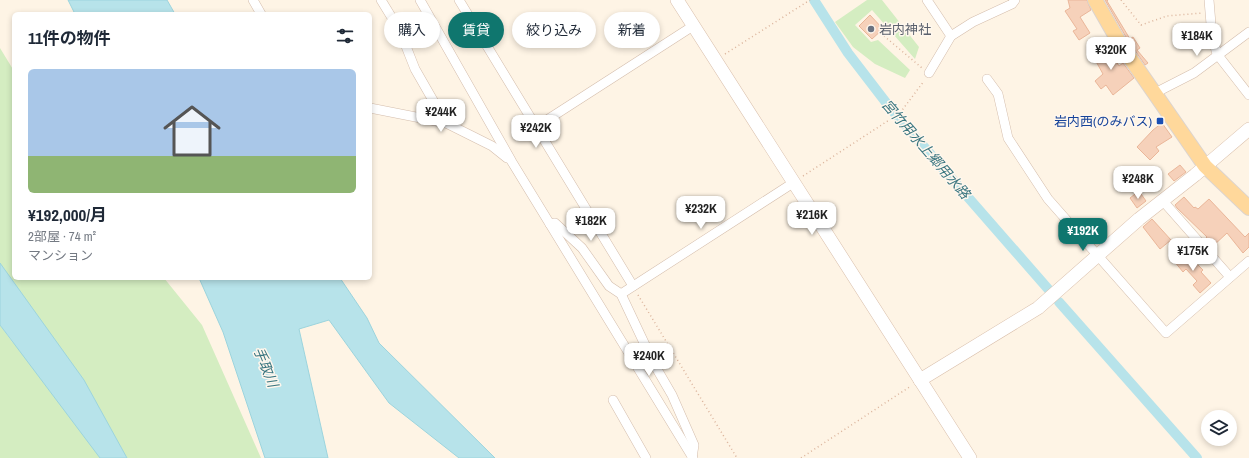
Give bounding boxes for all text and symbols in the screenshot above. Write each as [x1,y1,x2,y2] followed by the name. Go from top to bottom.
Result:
[384,12,440,48] chip: 購入
[448,12,504,48] chip: 賃貸
[512,12,596,48] chip: 絞り込み
[604,12,660,48] chip: 新着
[879,21,931,38] place label: 岩内神社
[1169,23,1225,57] pin: ¥184K
[866,24,876,34] marker: 岩内神社
[334,25,356,47] icon: filters
[28,26,111,49] text: 11件の物件
[1181,27,1213,44] text: ¥184K
[1083,37,1139,71] pin: ¥320K
[1095,41,1127,58] text: ¥320K
[156,95,228,167] icon: home
[878,96,975,203] water label: 宮竹用水上郷用水路
[413,99,469,133] pin: ¥244K
[425,103,457,120] text: ¥244K
[1054,113,1152,130] place label: 岩内西(のみバス)
[508,115,564,149] pin: ¥242K
[1155,116,1165,126] marker: 岩内西(のみバス)
[520,119,552,136] text: ¥242K
[1110,166,1166,200] pin: ¥248K
[1122,170,1154,187] text: ¥248K
[673,196,729,230] pin: ¥232K
[685,200,717,217] text: ¥232K
[784,202,840,236] pin: ¥216K
[28,203,107,226] text: ¥192,000/月
[796,206,828,223] text: ¥216K
[563,208,619,242] pin: ¥182K
[575,212,607,229] text: ¥182K
[1055,218,1111,252] pin: ¥192K
[1067,222,1099,239] text: ¥192K
[28,228,96,245] text: 2部屋 · 74 m²
[1165,238,1221,272] pin: ¥175K
[1177,242,1209,259] text: ¥175K
[28,247,93,264] text: マンション
[621,343,677,377] pin: ¥240K
[250,344,283,392] water label: 手取川
[633,347,665,364] text: ¥240K
[1201,410,1237,446] map controls
[1201,410,1237,446] button: layers

